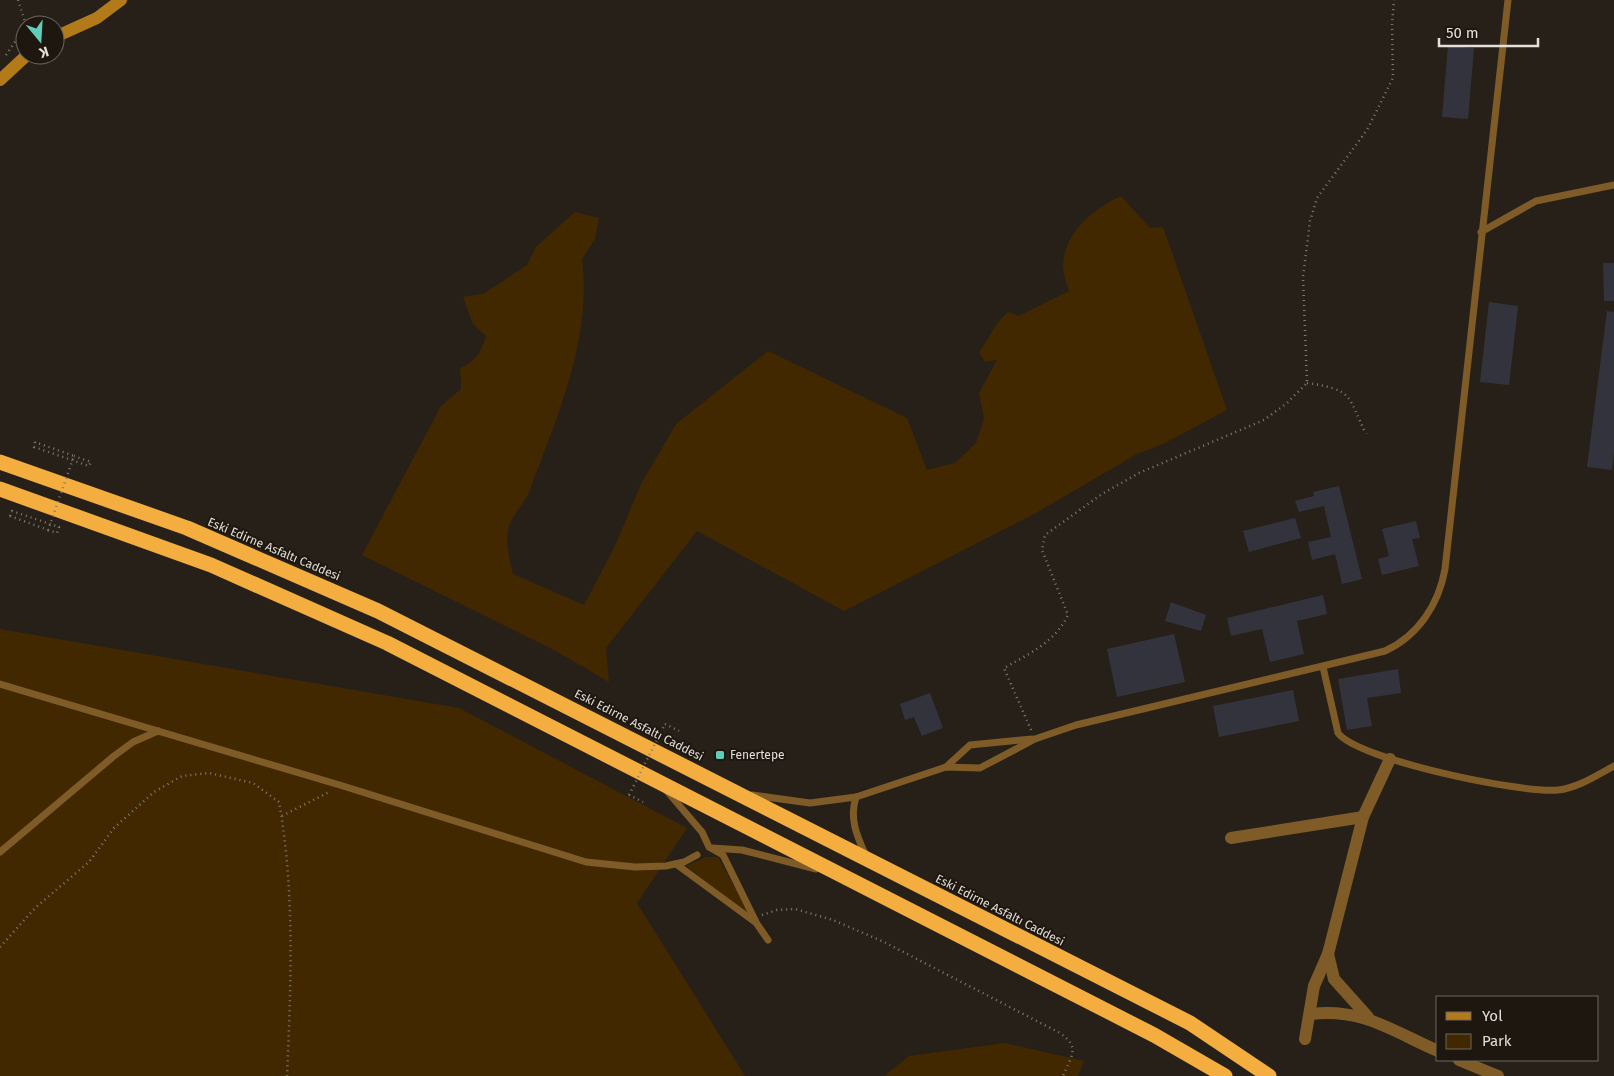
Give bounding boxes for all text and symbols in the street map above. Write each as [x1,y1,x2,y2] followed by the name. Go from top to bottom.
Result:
[15,15,65,65] north arrow
[1439,15,1538,47] scale bar
[1446,24,1479,42] text: 50 m
[36,42,51,62] text: K
[206,515,342,583] street label: Eski Edirne Asfaltı Caddesi
[572,686,706,764] street label: Eski Edirne Asfaltı Caddesi
[730,748,785,762] place label: Fenertepe
[714,749,726,761] marker: Fenertepe
[933,871,1067,949] street label: Eski Edirne Asfaltı Caddesi
[1436,996,1599,1061] legend
[1482,1007,1503,1025] text: Yol
[1482,1032,1512,1050] text: Park

